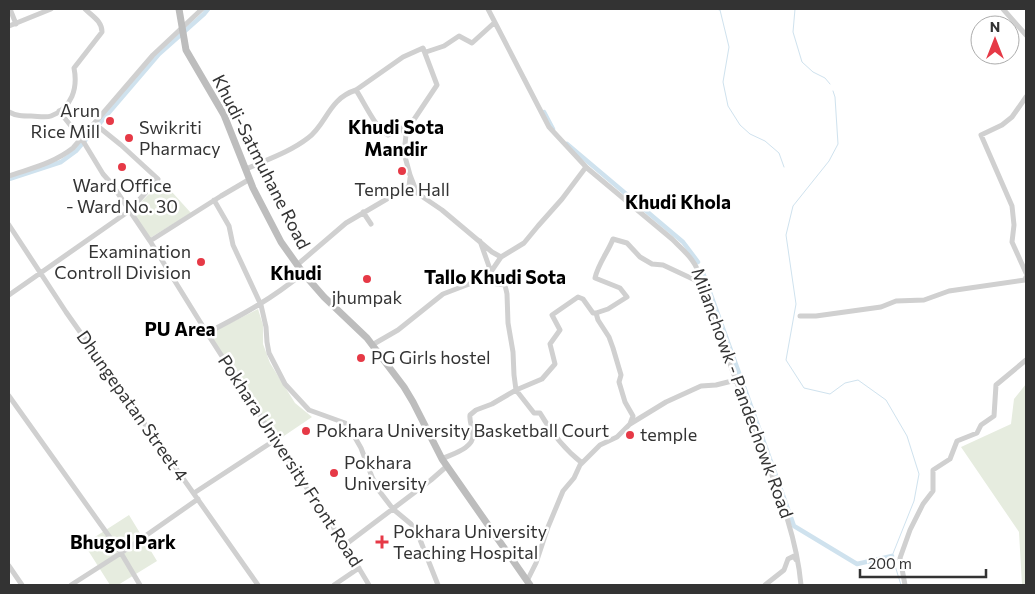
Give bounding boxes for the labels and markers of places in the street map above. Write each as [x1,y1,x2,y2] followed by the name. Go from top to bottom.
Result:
[30,99,100,142] place label: Arun Rice Mill
[104,115,116,127] marker: Arun Rice Mill
[139,116,221,159] place label: Swikriti Pharmacy
[123,132,135,144] marker: Swikriti Pharmacy
[116,161,128,173] marker: Ward Office - Ward No. 30
[396,165,408,177] marker: Temple Hall
[66,174,178,217] place label: Ward Office - Ward No. 30
[354,178,450,200] place label: Temple Hall
[54,240,191,283] place label: Examination Controll Division
[195,256,207,268] marker: Examination Controll Division
[361,273,373,285] marker: jhumpak
[332,286,402,308] place label: jhumpak
[371,346,491,368] place label: PG Girls hostel
[355,352,367,364] marker: PG Girls hostel
[316,419,609,441] place label: Pokhara University Basketball Court
[640,423,697,445] place label: temple
[300,425,312,437] marker: Pokhara University Basketball Court
[624,429,636,441] marker: temple
[344,451,427,494] place label: Pokhara University
[328,467,340,479] marker: Pokhara University
[393,520,547,563] place label: Pokhara University Teaching Hospital
[375,535,389,549] marker: Pokhara University Teaching Hospital

